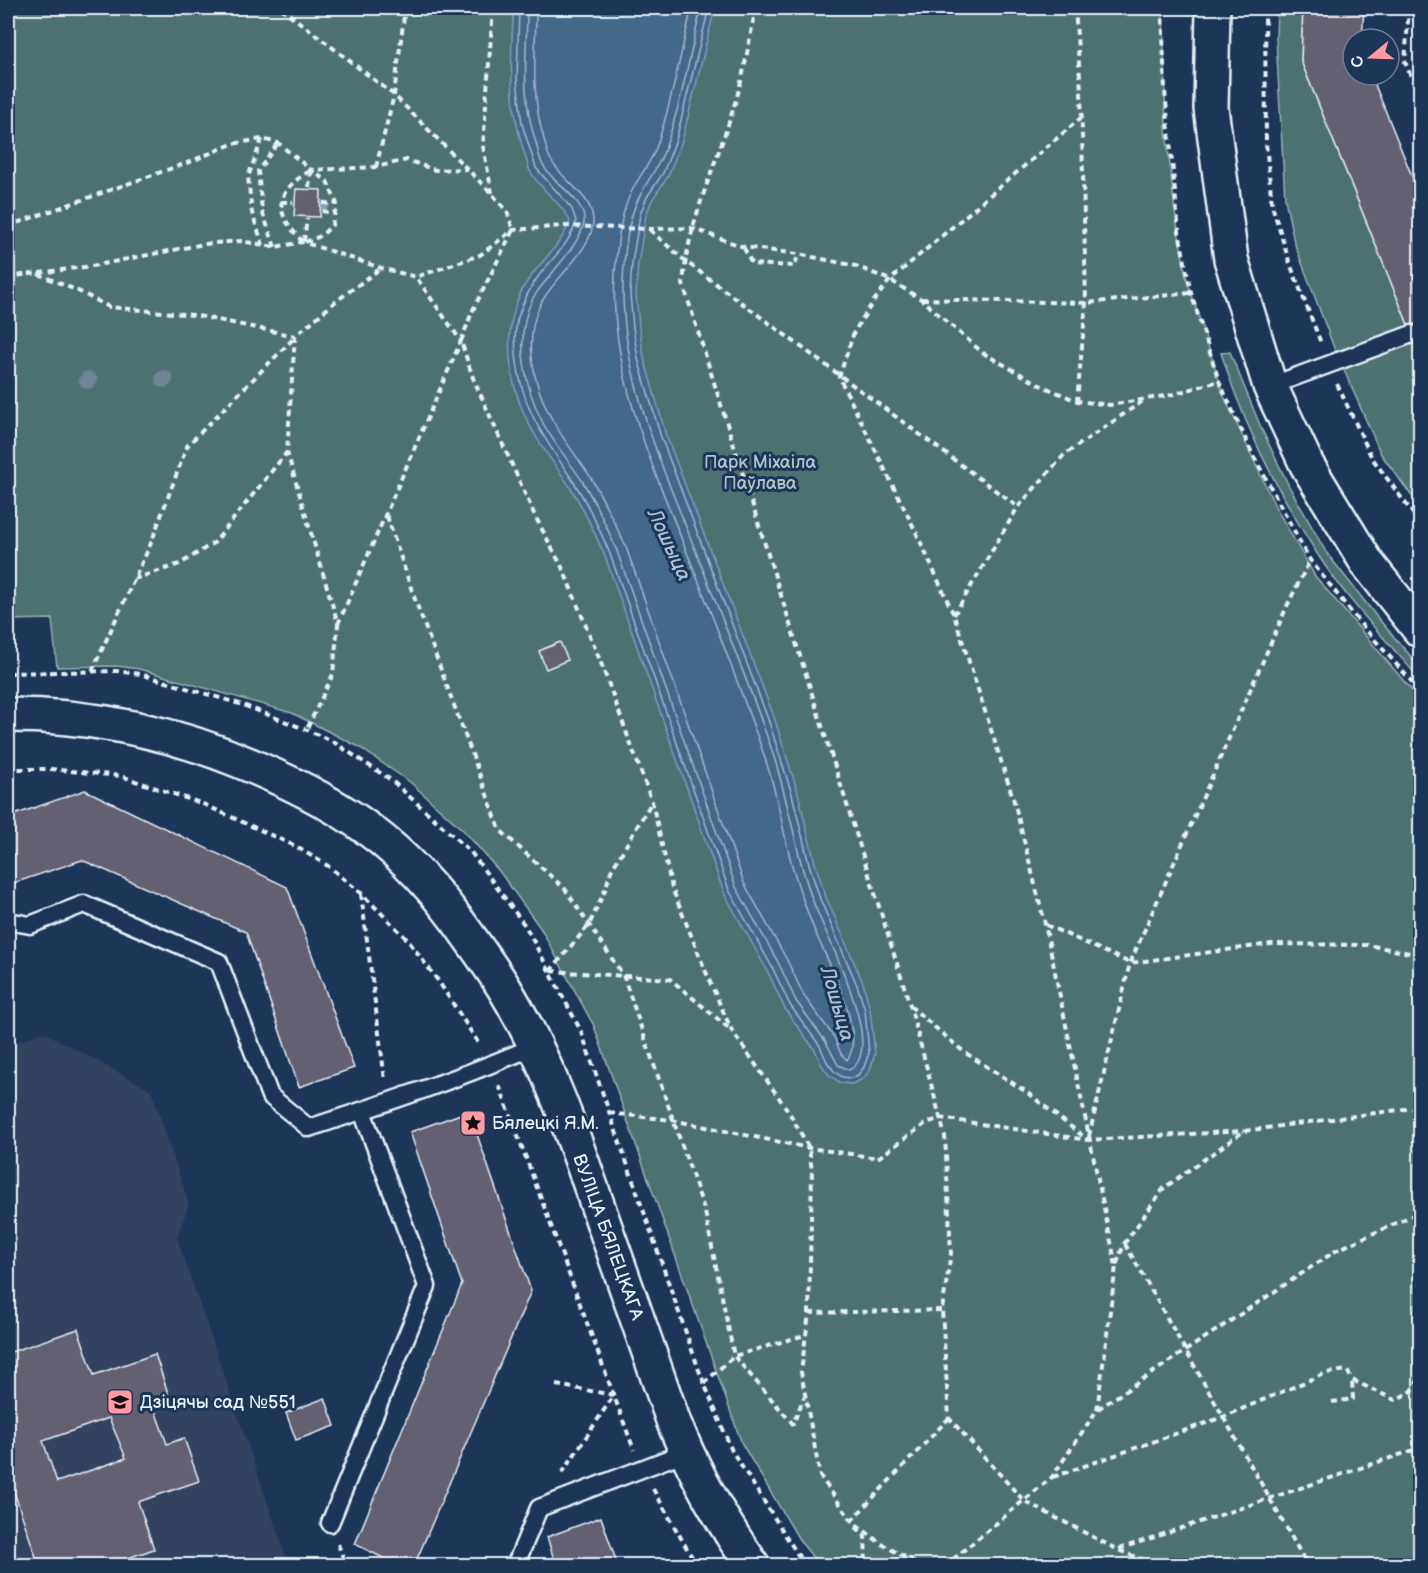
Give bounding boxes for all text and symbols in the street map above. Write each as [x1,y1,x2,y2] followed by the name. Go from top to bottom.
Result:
[1341,27,1401,87] north arrow
[1347,53,1369,70] text: С
[704,452,816,494] park label: Парк Міхаіла Паўлава
[641,503,696,585] water label: Лошыца
[814,962,859,1044] water label: Лошыца
[458,1108,488,1138] place icon: Бялецкі Я.М.
[492,1113,599,1134] place label: Бялецкі Я.М.
[568,1151,648,1323] street label: ВУЛІЦА БЯЛЕЦКАГА
[105,1387,135,1417] school or university icon: Дзіцячы сад №551
[140,1392,296,1413] place label: Дзіцячы сад №551

